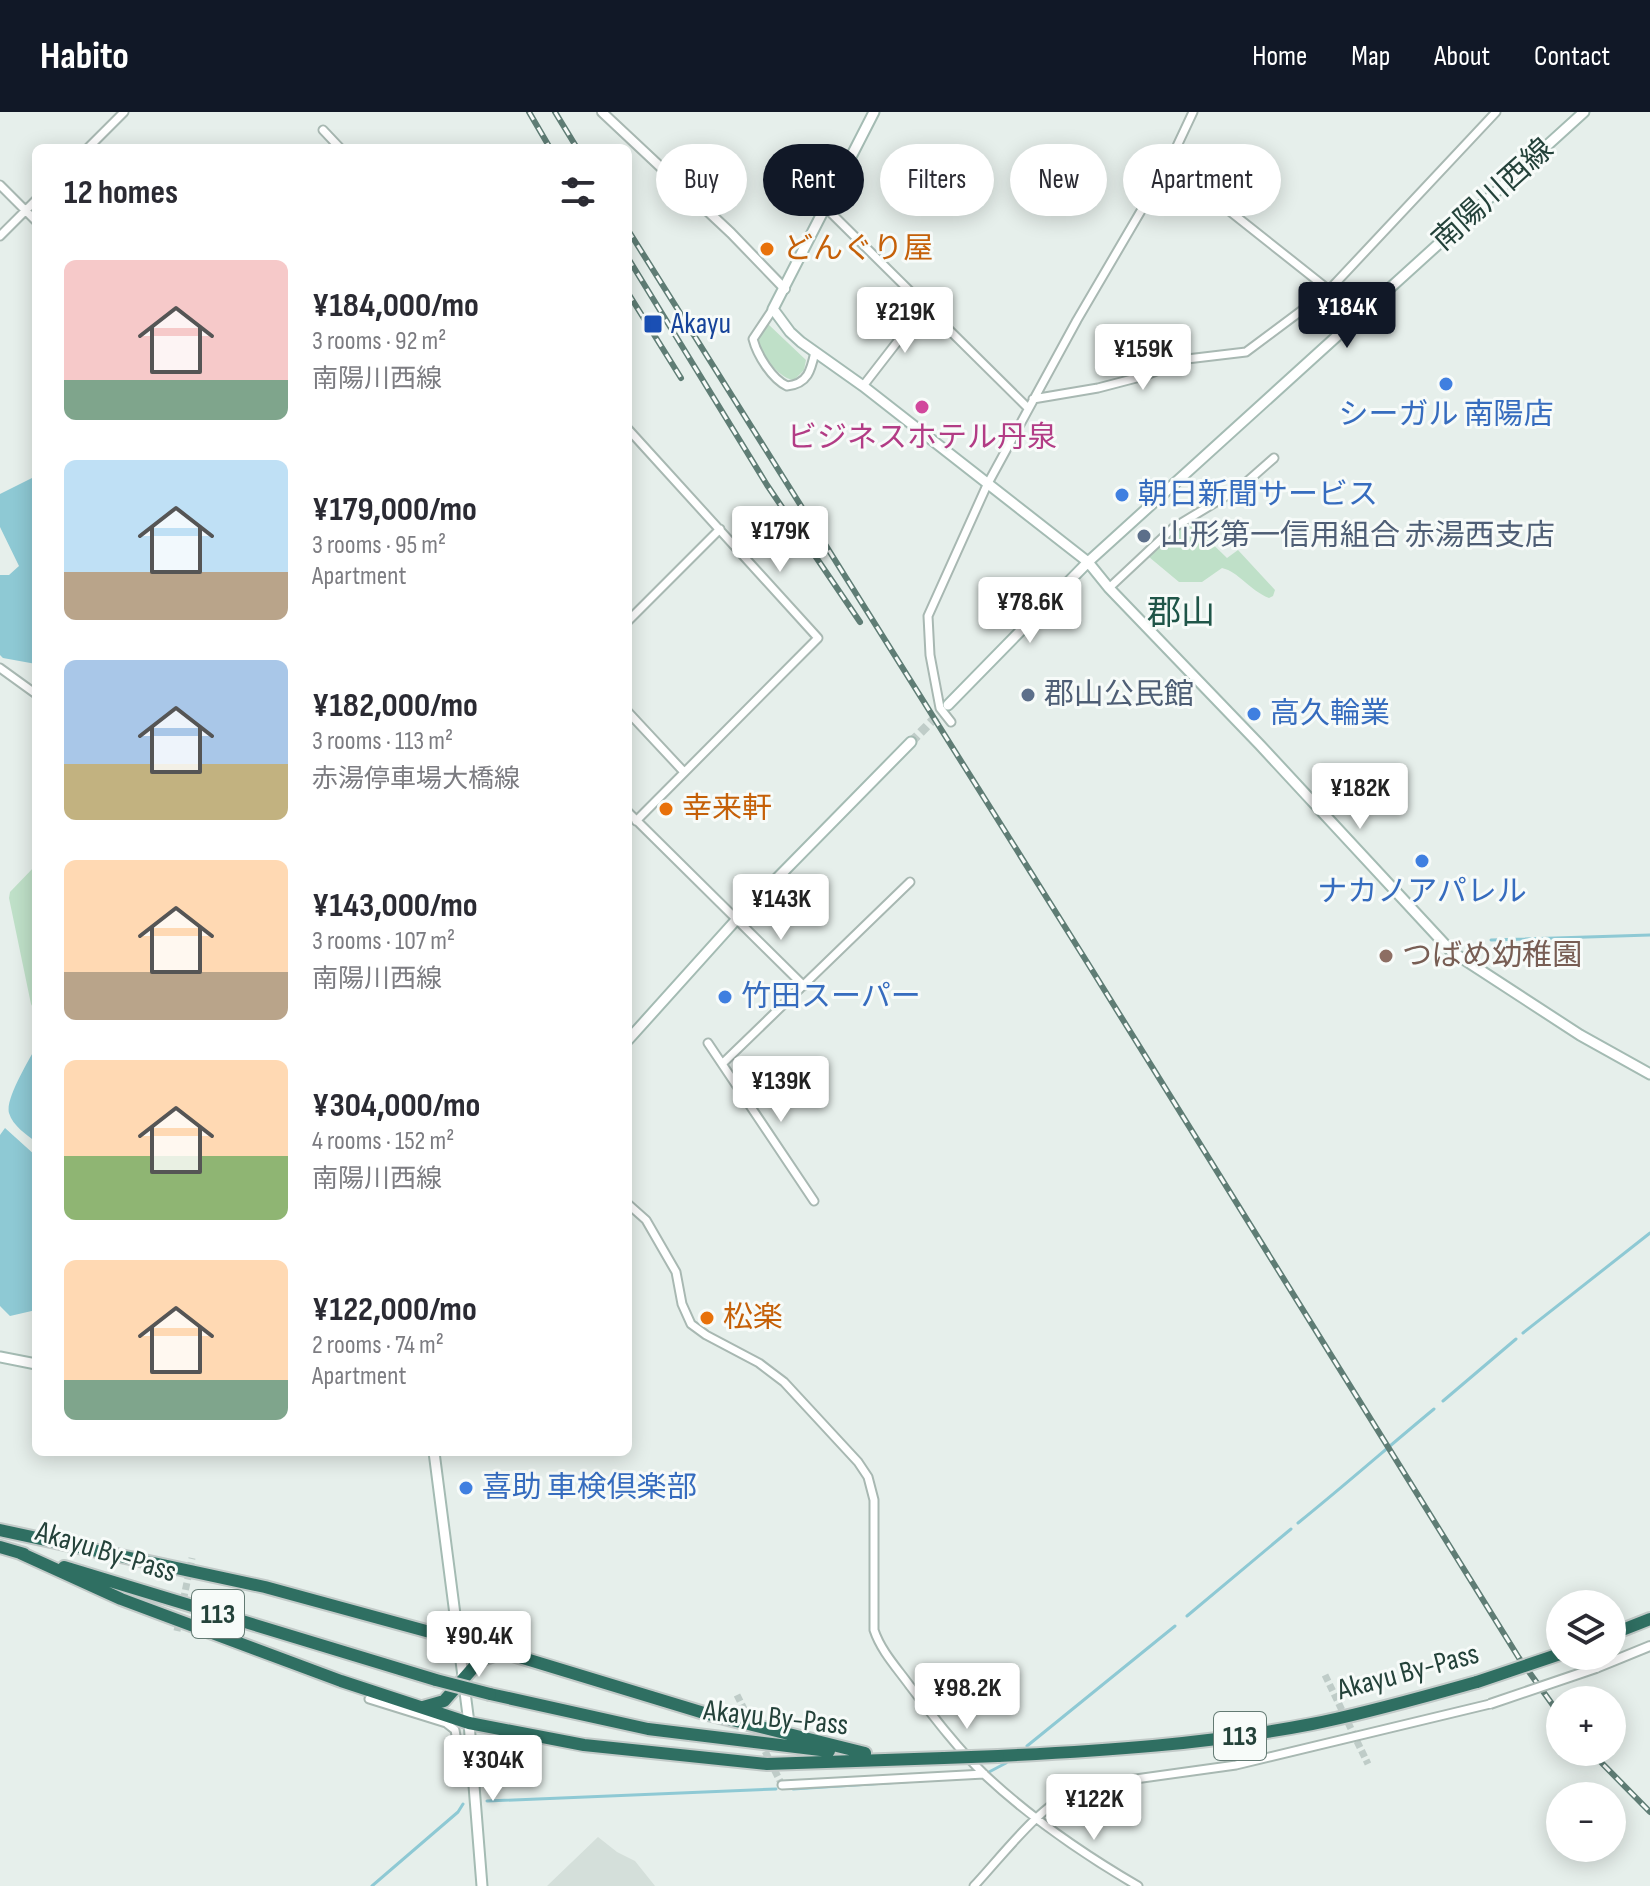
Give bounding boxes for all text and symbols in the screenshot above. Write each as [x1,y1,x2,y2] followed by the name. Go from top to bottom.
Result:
[40,34,129,79] text: Habito
[1252,40,1307,73] text: Home
[1351,40,1390,73] text: Map
[1434,40,1490,73] text: About
[1534,40,1610,73] text: Contact
[1425,131,1561,259] street label: 南陽川西線
[656,144,747,216] chip: Buy
[763,144,864,216] chip: Rent
[880,144,994,216] chip: Filters
[1010,144,1107,216] chip: New
[1123,144,1281,216] chip: Apartment
[556,170,600,214] icon: filters
[64,172,178,213] text: 12 homes
[783,231,933,267] place label: どんぐり屋
[758,240,776,258] marker: どんぐり屋
[1291,282,1403,350] pin: ¥184K
[312,285,479,326] text: ¥184,000/mo
[849,287,961,355] pin: ¥219K
[128,292,224,388] icon: home
[1316,292,1378,323] text: ¥184K
[875,297,935,328] text: ¥219K
[670,306,731,342] place label: Akayu
[642,313,664,335] marker: Akayu
[1087,324,1199,392] pin: ¥159K
[312,326,446,357] text: 3 rooms · 92 m²
[1113,334,1173,365] text: ¥159K
[312,364,442,395] text: 南陽川西線
[1437,375,1455,393] marker: シーガル 南陽店
[1339,397,1553,433] place label: シーガル 南陽店
[913,398,931,416] marker: ビジネスホテル丹泉
[787,420,1057,456] place label: ビジネスホテル丹泉
[1138,477,1378,513] place label: 朝日新聞サービス
[1113,486,1131,504] marker: 朝日新聞サービス
[312,489,477,530] text: ¥179,000/mo
[128,492,224,588] icon: home
[724,506,836,574] pin: ¥179K
[750,516,810,547] text: ¥179K
[1160,518,1555,554] place label: 山形第一信用組合 赤湯西支店
[1135,527,1153,545] marker: 山形第一信用組合 赤湯西支店
[312,530,446,561] text: 3 rooms · 95 m²
[312,561,406,592] text: Apartment
[965,577,1095,645] pin: ¥78.6K
[996,587,1064,618] text: ¥78.6K
[1147,593,1215,634] district label: 郡山
[1044,677,1194,713] place label: 郡山公民館
[312,685,478,726] text: ¥182,000/mo
[1019,686,1037,704] marker: 郡山公民館
[128,692,224,788] icon: home
[1270,696,1390,732] place label: 高久輪業
[1245,705,1263,723] marker: 高久輪業
[312,726,453,757] text: 3 rooms · 113 m²
[1304,763,1416,831] pin: ¥182K
[312,764,520,795] text: 赤湯停車場大橋線
[1330,773,1390,804] text: ¥182K
[682,791,772,827] place label: 幸来軒
[657,800,675,818] marker: 幸来軒
[1413,852,1431,870] marker: ナカノアパレル
[725,874,837,942] pin: ¥143K
[1317,874,1527,910] place label: ナカノアパレル
[751,884,811,915] text: ¥143K
[312,885,478,926] text: ¥143,000/mo
[128,892,224,988] icon: home
[312,926,455,957] text: 3 rooms · 107 m²
[1402,938,1582,974] place label: つばめ幼稚園
[1377,947,1395,965] marker: つばめ幼稚園
[312,964,442,995] text: 南陽川西線
[741,979,921,1015] place label: 竹田スーパー
[716,988,734,1006] marker: 竹田スーパー
[725,1056,837,1124] pin: ¥139K
[751,1066,811,1097] text: ¥139K
[312,1085,480,1126] text: ¥304,000/mo
[128,1092,224,1188] icon: home
[312,1126,454,1157] text: 4 rooms · 152 m²
[312,1164,442,1195] text: 南陽川西線
[312,1289,477,1330] text: ¥122,000/mo
[128,1292,224,1388] icon: home
[723,1300,783,1336] place label: 松楽
[698,1309,716,1327] marker: 松楽
[312,1330,444,1361] text: 2 rooms · 74 m²
[312,1361,406,1392] text: Apartment
[482,1470,697,1506] place label: 喜助 車検倶楽部
[457,1479,475,1497] marker: 喜助 車検倶楽部
[30,1513,181,1590] street label: Akayu By-Pass
[192,1590,244,1638] road number: 113
[1546,1590,1626,1862] map controls
[1546,1590,1626,1670] button: layers
[414,1611,544,1679] pin: ¥90.4K
[445,1621,513,1652] text: ¥90.4K
[1332,1636,1483,1708] street label: Akayu By-Pass
[902,1663,1032,1731] pin: ¥98.2K
[933,1673,1001,1704] text: ¥98.2K
[1546,1686,1626,1766] button: +
[701,1692,850,1743] street label: Akayu By-Pass
[1214,1712,1266,1760] road number: 113
[437,1735,549,1803] pin: ¥304K
[462,1745,524,1776] text: ¥304K
[1038,1774,1150,1842] pin: ¥122K
[1546,1782,1626,1862] button: −
[1064,1784,1124,1815] text: ¥122K

